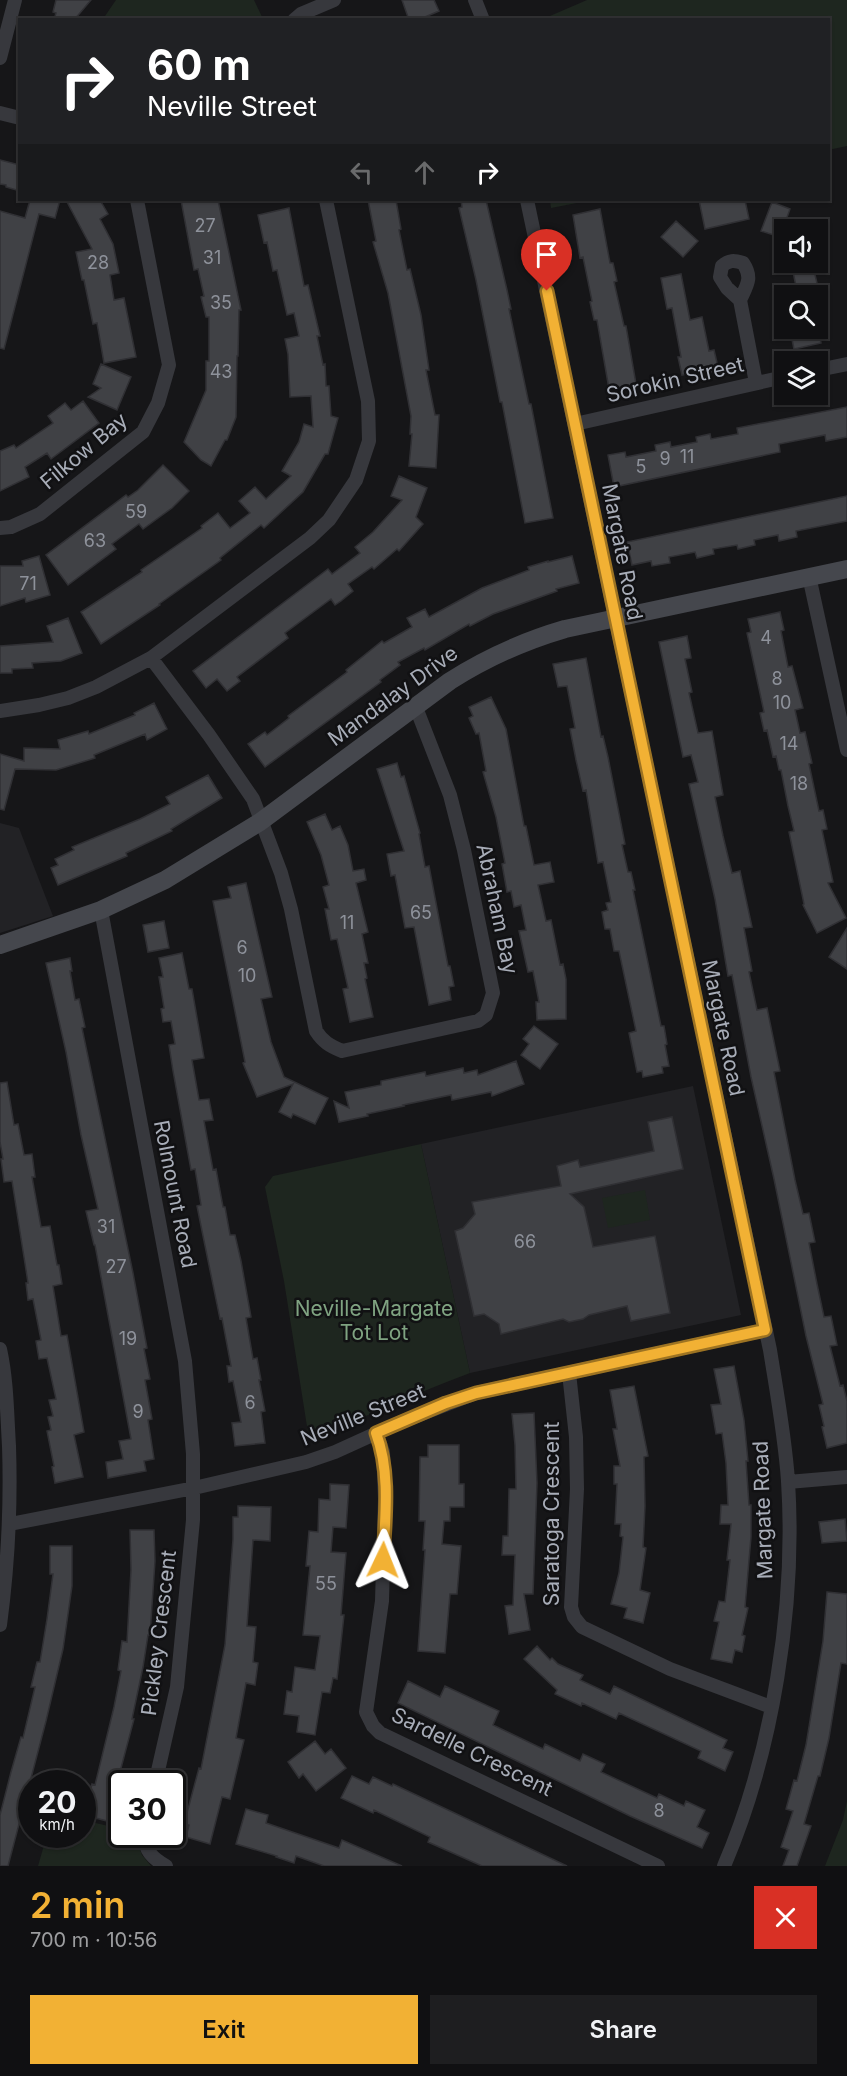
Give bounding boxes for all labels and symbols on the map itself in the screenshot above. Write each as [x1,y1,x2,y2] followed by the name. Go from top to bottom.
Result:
[194,215,216,236] house number: 27
[521,229,572,291] pin
[203,247,221,268] house number: 31
[87,252,109,273] house number: 28
[210,292,232,313] house number: 35
[604,352,746,407] street label: Sorokin Street
[210,361,232,382] house number: 43
[35,407,132,494] street label: Filkow Bay
[680,446,694,467] house number: 11
[659,448,671,469] house number: 9
[636,456,646,477] house number: 5
[597,482,648,622] street label: Margate Road
[125,501,147,522] house number: 59
[84,530,106,551] house number: 63
[19,573,37,594] house number: 71
[760,627,772,648] house number: 4
[323,640,462,751] street label: Mandalay Drive
[771,668,783,689] house number: 8
[773,692,791,713] house number: 10
[780,733,798,754] house number: 14
[790,773,808,794] house number: 18
[471,841,524,977] street label: Abraham Bay
[410,902,432,923] house number: 65
[340,912,354,933] house number: 11
[236,937,248,958] house number: 6
[697,958,750,1098] street label: Margate Road
[238,965,256,986] house number: 10
[149,1118,202,1270] street label: Rolmount Road
[97,1216,115,1237] house number: 31
[514,1231,536,1252] house number: 66
[105,1256,127,1277] house number: 27
[295,1296,453,1345] park label: Neville-Margate Tot Lot
[119,1328,137,1349] house number: 19
[297,1378,429,1451] street label: Neville Street
[244,1392,256,1413] house number: 6
[132,1401,144,1422] house number: 9
[539,1422,564,1606] street label: Saratoga Crescent
[748,1440,777,1580] street label: Margate Road
[351,1528,415,1592] position arrow
[136,1549,181,1717] street label: Pickley Crescent
[315,1573,337,1594] house number: 55
[388,1702,557,1801] street label: Sardelle Crescent
[108,1770,186,1848] speed limit sign: 30
[653,1800,665,1821] house number: 8

